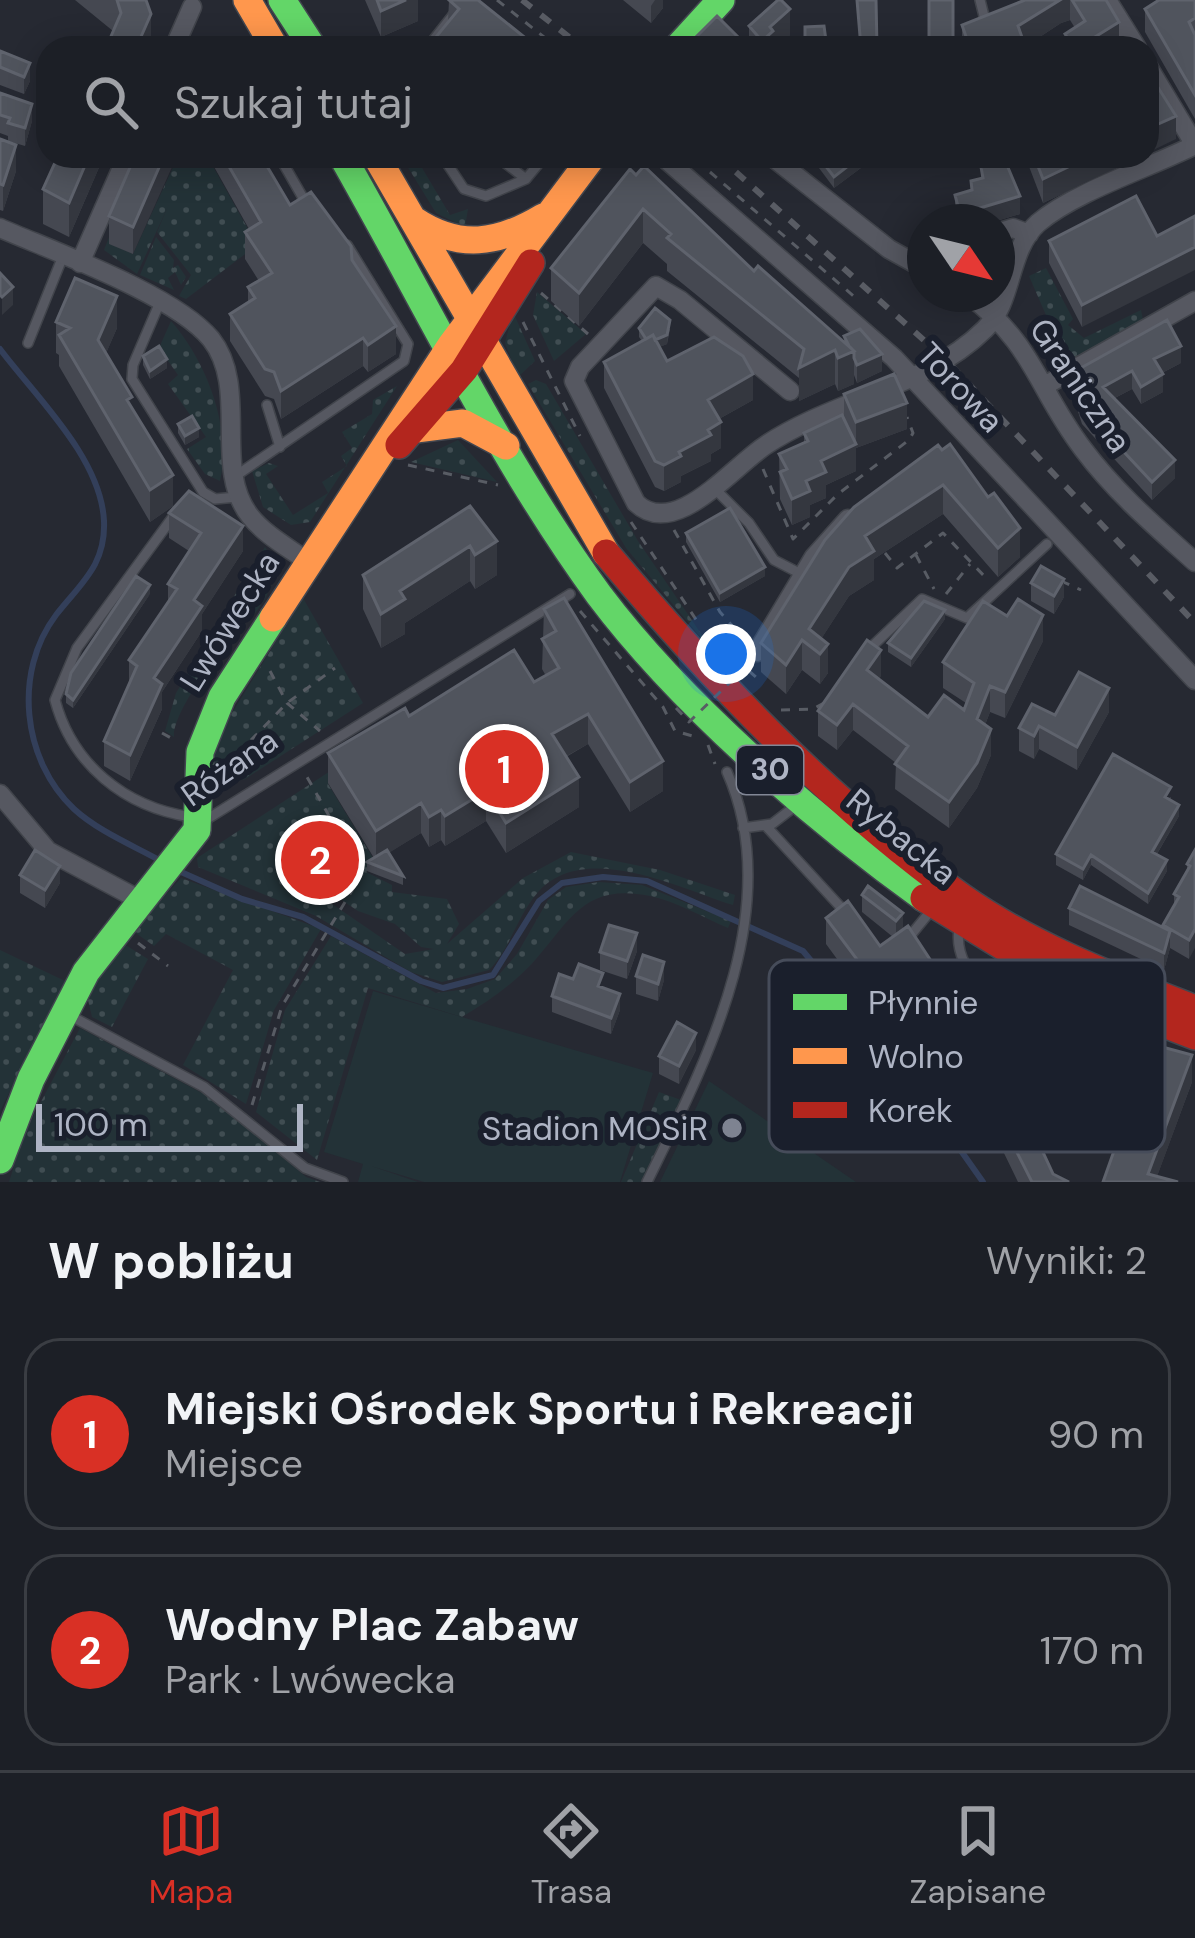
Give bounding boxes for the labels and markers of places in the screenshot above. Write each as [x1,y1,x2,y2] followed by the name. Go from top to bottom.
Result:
[465,724,543,814] pin: 1
[281,815,359,905] pin: 2
[482,1107,708,1150] place label: Stadion MOSiR
[719,1115,745,1141] marker: Stadion MOSiR

